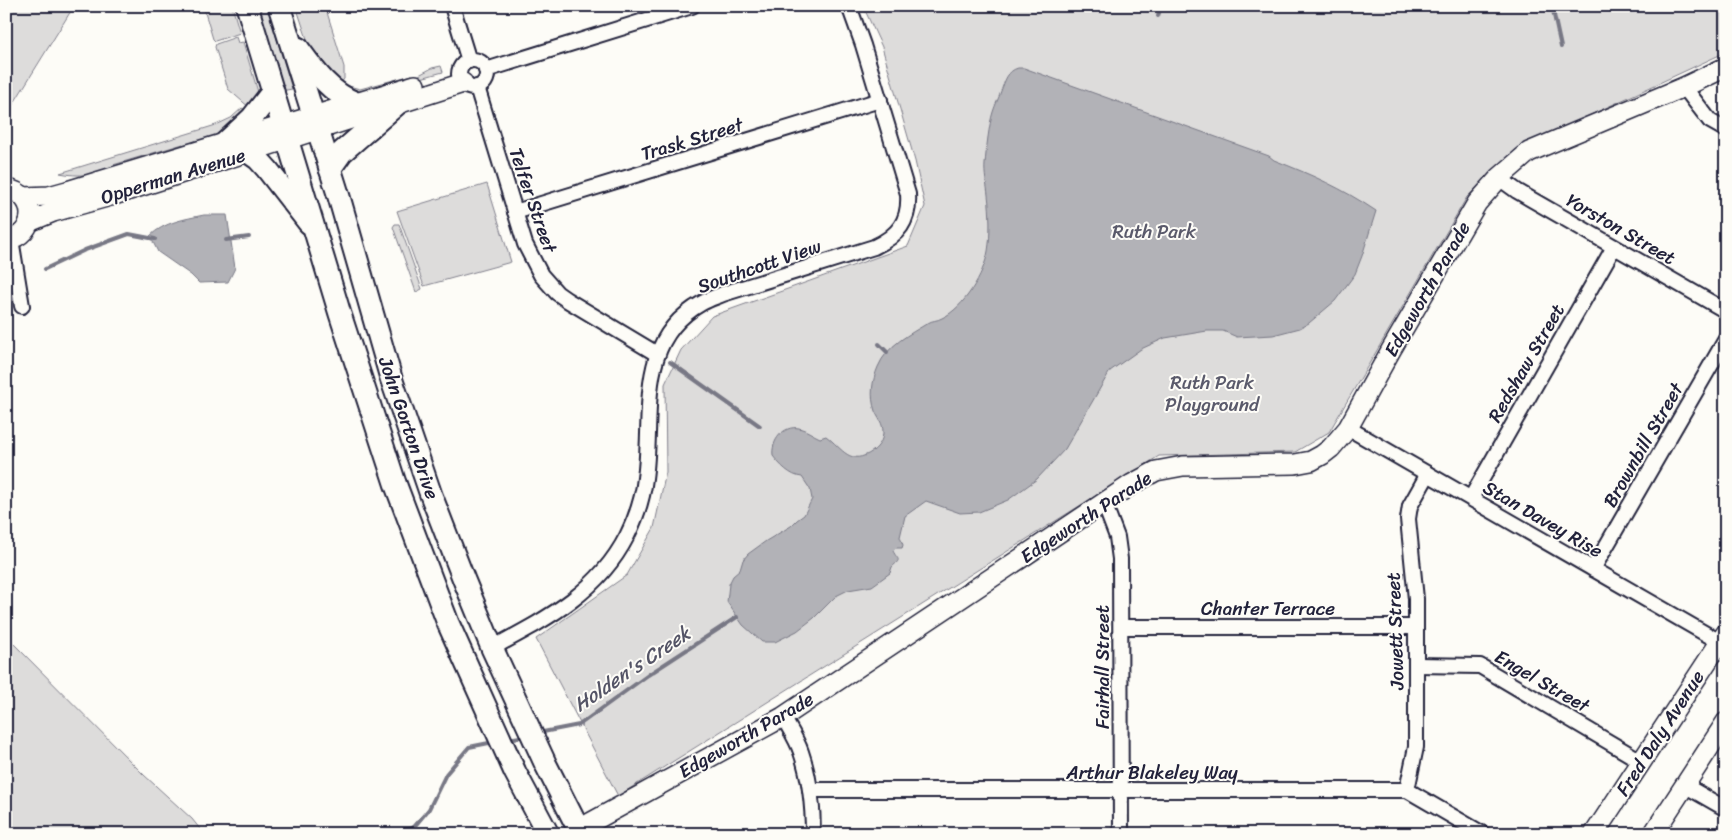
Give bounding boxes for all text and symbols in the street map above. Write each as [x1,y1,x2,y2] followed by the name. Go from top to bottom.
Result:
[637,107,748,170] street label: Trask Street
[96,138,250,214] street label: Opperman Avenue
[500,143,567,258] street label: Telfer Street
[1560,184,1682,274] street label: Yorston Street
[1112,215,1197,248] park label: Ruth Park
[1375,215,1479,363] street label: Edgeworth Parade
[693,229,826,303] street label: Southcott View
[1478,297,1574,429] street label: Redshaw Street
[369,351,449,504] street label: John Gorton Drive
[1165,366,1261,421] park label: Ruth Park Playground
[1594,375,1693,514] street label: Brownbill Street
[1013,462,1159,572] street label: Edgeworth Parade
[1477,471,1609,567] street label: Stan Davey Rise
[1376,572,1414,691] street label: Jowett Street
[1201,592,1335,625] street label: Chanter Terrace
[1086,605,1119,729] street label: Fairhall Street
[566,616,699,721] water label: Holden's Creek
[1488,640,1597,722] street label: Engel Street
[1607,663,1713,803] street label: Fred Daly Avenue
[672,683,820,787] street label: Edgeworth Parade
[1065,756,1238,789] street label: Arthur Blakeley Way

